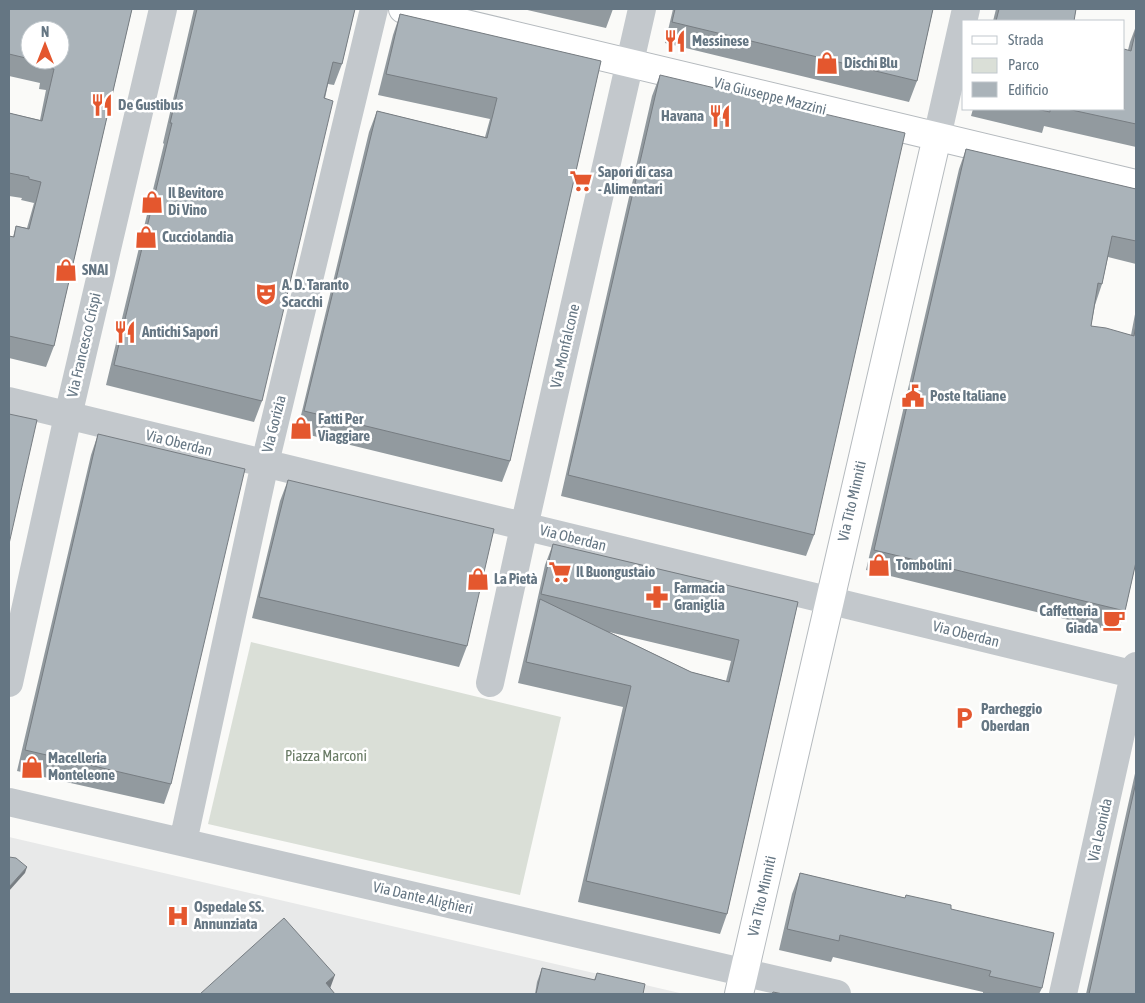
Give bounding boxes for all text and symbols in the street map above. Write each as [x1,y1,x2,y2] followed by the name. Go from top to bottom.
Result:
[20,20,70,70] north arrow
[962,20,1125,110] legend
[41,24,49,40] text: N
[662,28,688,54] restaurant icon: Messinese
[1008,31,1044,48] text: Strada
[692,32,749,49] place label: Messinese
[814,50,840,76] shop icon: Dischi Blu
[844,54,898,71] place label: Dischi Blu
[1008,56,1039,73] text: Parco
[712,73,828,118] street label: Via Giuseppe Mazzini
[1008,81,1049,98] text: Edificio
[89,92,115,118] restaurant icon: De Gustibus
[118,96,184,113] place label: De Gustibus
[707,103,733,129] restaurant icon: Havana
[661,107,704,124] place label: Havana
[598,163,673,197] place label: Sapori di casa - Alimentari
[568,168,594,194] supermarket icon: Sapori di casa - Alimentari
[168,184,224,218] place label: Il Bevitore Di Vino
[139,189,165,215] shop icon: Il Bevitore Di Vino
[133,224,159,250] shop icon: Cucciolandia
[162,228,233,245] place label: Cucciolandia
[53,257,79,283] shop icon: SNAI
[82,261,109,278] place label: SNAI
[281,276,349,310] place label: A. D. Taranto Scacchi
[253,281,279,307] theatre icon: A. D. Taranto Scacchi
[63,291,104,399] street label: Via Francesco Crispi
[547,302,582,390] street label: Via Monfalcone
[112,319,138,345] restaurant icon: Antichi Sapori
[141,323,218,340] place label: Antichi Sapori
[900,383,926,409] public building icon: Poste Italiane
[930,387,1006,404] place label: Poste Italiane
[258,393,289,454] street label: Via Gorizia
[317,410,370,444] place label: Fatti Per Viaggiare
[288,415,314,441] shop icon: Fatti Per Viaggiare
[144,426,214,459] street label: Via Oberdan
[834,459,869,543] street label: Via Tito Minniti
[538,521,608,554] street label: Via Oberdan
[866,552,892,578] shop icon: Tombolini
[896,556,952,573] place label: Tombolini
[547,559,573,585] supermarket icon: Il Buongustaio
[576,563,655,580] place label: Il Buongustaio
[465,566,491,592] shop icon: La Pietà
[494,570,538,587] place label: La Pietà
[674,579,725,613] place label: Farmacia Graniglia
[644,584,670,610] pharmacy icon: Farmacia Graniglia
[1039,602,1098,636] place label: Caffetteria Giada
[1101,607,1127,633] cafe icon: Caffetteria Giada
[931,617,1001,650] street label: Via Oberdan
[981,700,1042,734] place label: Parcheggio Oberdan
[951,705,977,731] parking icon: Parcheggio Oberdan
[285,747,367,764] park label: Piazza Marconi
[48,749,115,783] place label: Macelleria Monteleone
[19,754,45,780] shop icon: Macelleria Monteleone
[1084,797,1115,863] street label: Via Leonida
[744,854,779,938] street label: Via Tito Minniti
[371,878,475,917] street label: Via Dante Alighieri
[193,898,264,932] place label: Ospedale SS. Annunziata
[165,903,191,929] hospital icon: Ospedale SS. Annunziata

